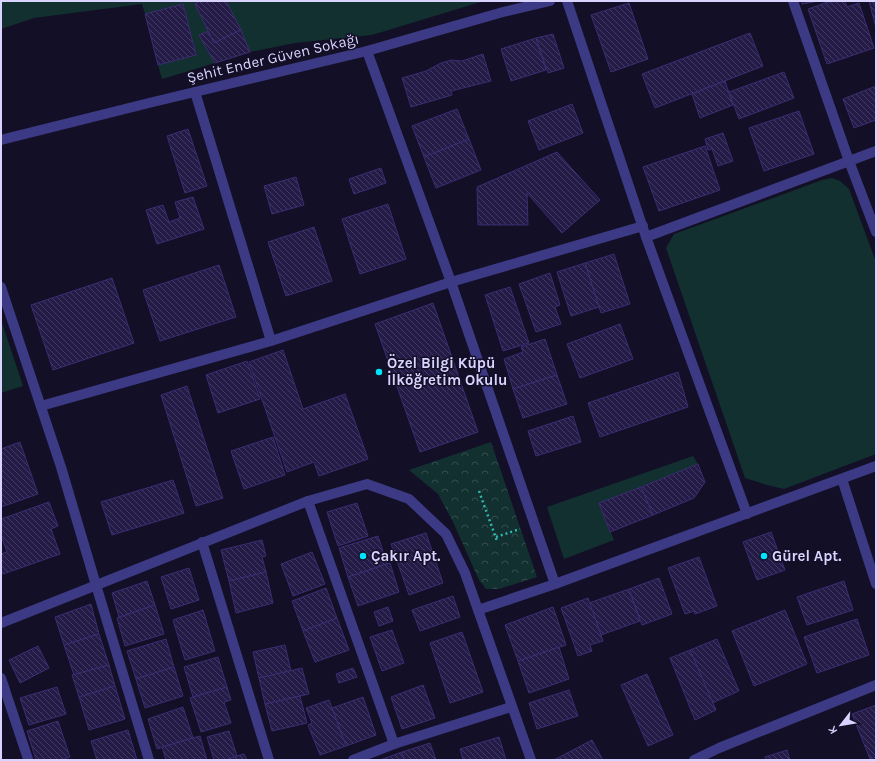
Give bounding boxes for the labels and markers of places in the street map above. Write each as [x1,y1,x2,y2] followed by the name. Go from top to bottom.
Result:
[387,353,507,389] place label: Özel Bilgi Küpü İlköğretim Okulu
[374,367,384,377] marker: Özel Bilgi Küpü İlköğretim Okulu
[371,547,440,565] place label: Çakır Apt.
[772,547,841,565] place label: Gürel Apt.
[358,551,368,561] marker: Çakır Apt.
[759,551,769,561] marker: Gürel Apt.

